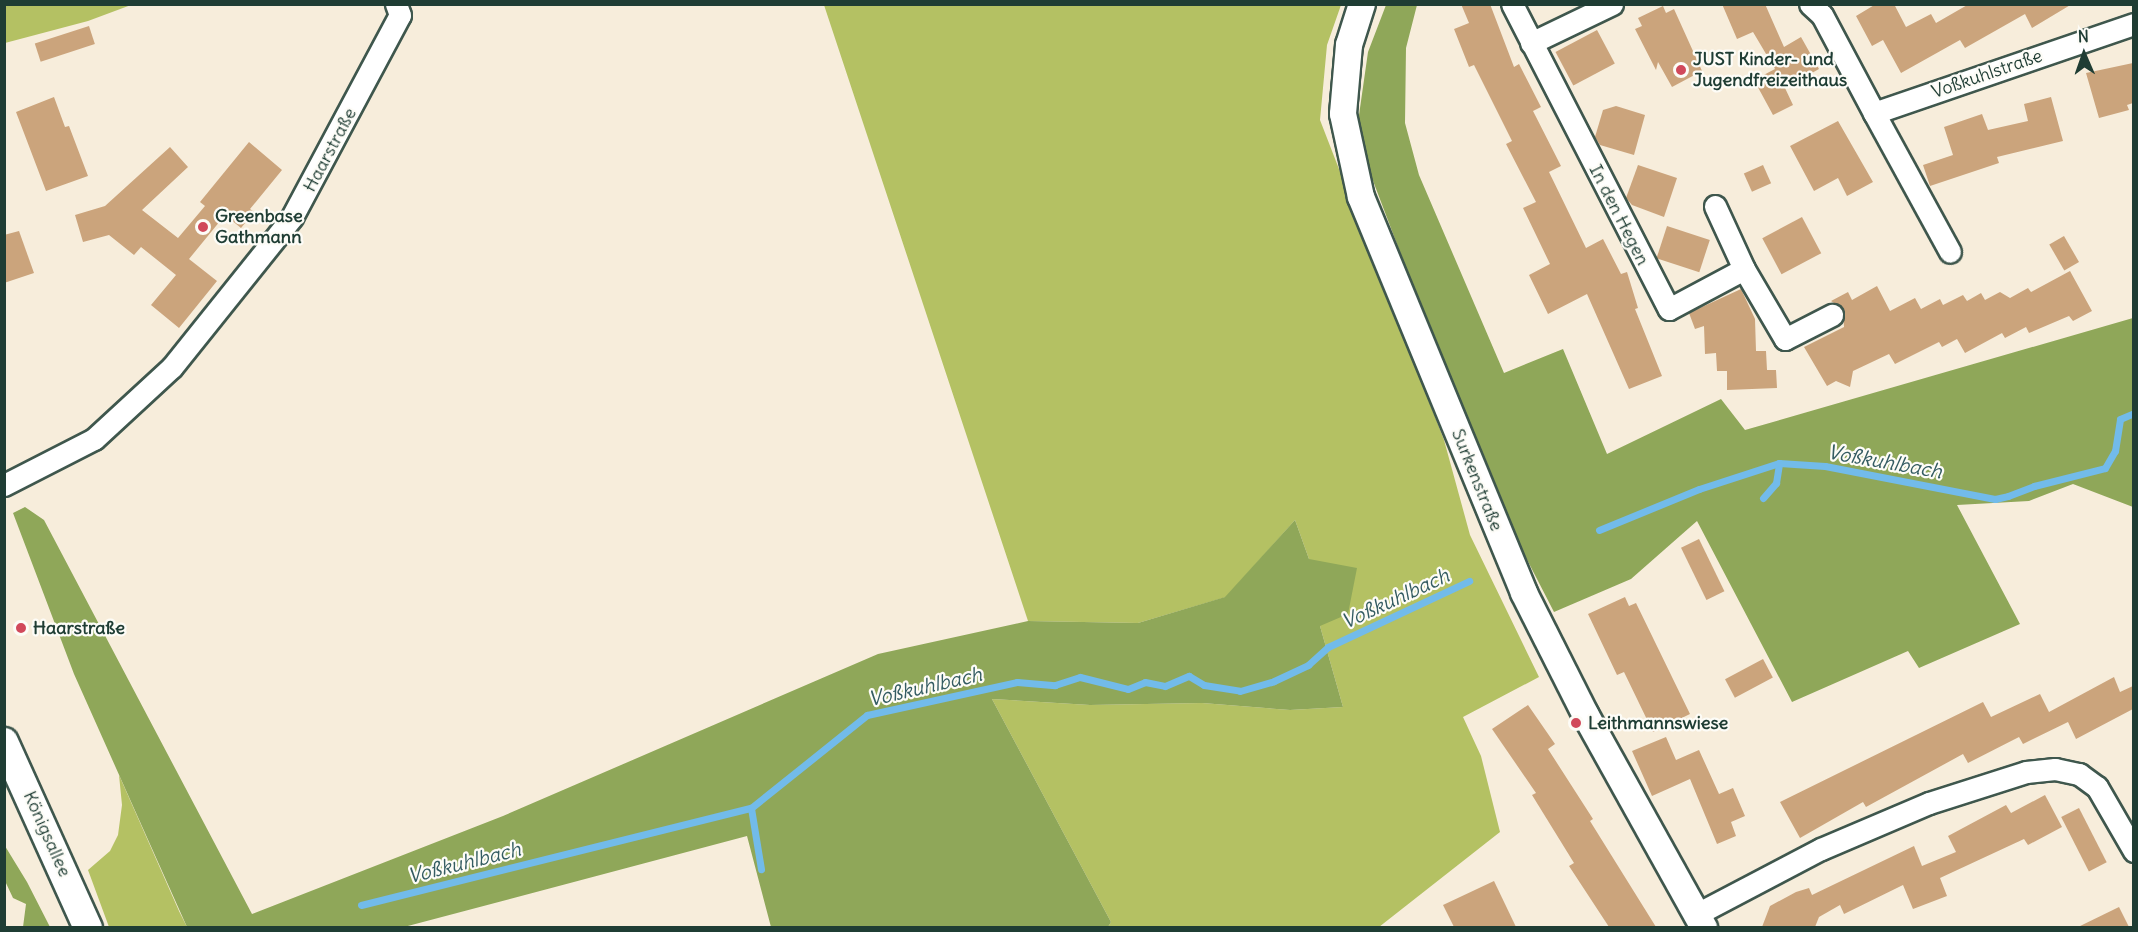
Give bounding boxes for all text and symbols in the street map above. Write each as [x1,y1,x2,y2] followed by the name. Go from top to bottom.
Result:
[2054,24,2114,84] north arrow
[2077,26,2089,46] text: N
[1929,45,2045,103] street label: Voßkuhlstraße
[1693,49,1847,92] place label: JUST Kinder- und Jugendfreizeithaus
[1674,63,1688,77] marker: JUST Kinder- und Jugendfreizeithaus
[299,104,361,196] street label: Haarstraße
[1584,161,1654,269] street label: In den Hegen
[215,206,303,248] place label: Greenbase Gathmann
[196,220,210,234] marker: Greenbase Gathmann
[1447,426,1507,534] street label: Surkenstraße
[1826,439,1944,483] water label: Voßkuhlbach
[1337,563,1453,633] water label: Voßkuhlbach
[33,617,125,639] place label: Haarstraße
[14,621,28,635] marker: Haarstraße
[866,661,984,711] water label: Voßkuhlbach
[1588,712,1728,734] place label: Leithmannswiese
[1569,716,1583,730] marker: Leithmannswiese
[19,788,75,880] street label: Königsallee
[405,836,523,888] water label: Voßkuhlbach

